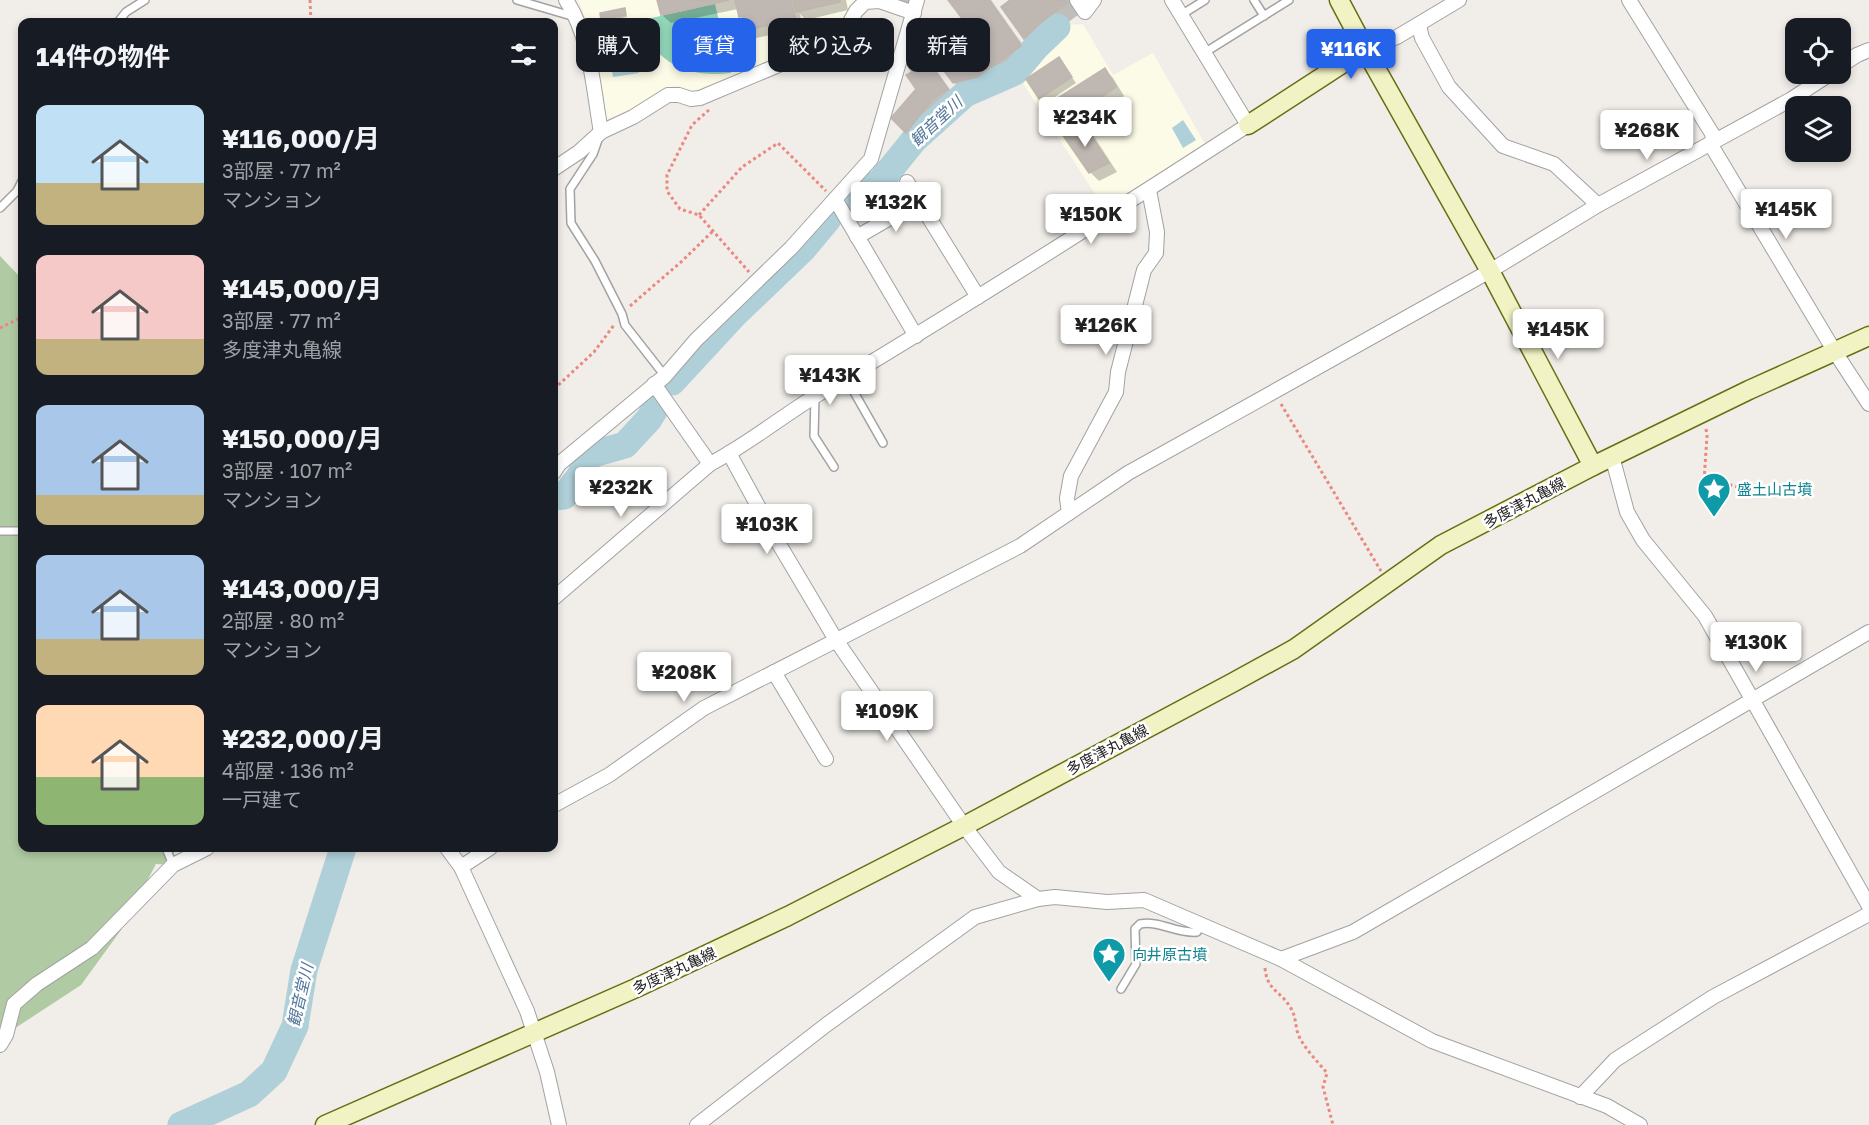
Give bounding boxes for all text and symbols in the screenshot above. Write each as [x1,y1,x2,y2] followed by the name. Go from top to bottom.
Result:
[576,18,660,72] chip: 購入
[672,18,756,72] chip: 賃貸
[768,18,894,72] chip: 絞り込み
[906,18,990,72] chip: 新着
[1785,18,1851,162] map controls
[1785,18,1851,84] button: locate
[1309,29,1393,80] pin: ¥116K
[1321,36,1382,60] text: ¥116K
[507,38,540,71] icon: filters
[36,41,170,72] text: 14件の物件
[906,91,968,150] water label: 観音堂川
[1785,96,1851,162] button: layers
[1043,97,1127,148] pin: ¥234K
[1053,104,1117,128] text: ¥234K
[1605,110,1689,161] pin: ¥268K
[1614,117,1680,141] text: ¥268K
[222,123,380,154] text: ¥116,000/月
[84,129,156,201] icon: home
[222,158,341,182] text: 3部屋 · 77 m²
[854,182,938,233] pin: ¥132K
[222,187,322,211] text: マンション
[865,189,927,213] text: ¥132K
[1744,189,1828,240] pin: ¥145K
[1049,194,1133,245] pin: ¥150K
[1755,196,1817,220] text: ¥145K
[1059,201,1123,225] text: ¥150K
[222,273,382,304] text: ¥145,000/月
[84,279,156,351] icon: home
[1064,305,1148,356] pin: ¥126K
[222,308,341,332] text: 3部屋 · 77 m²
[1516,309,1600,360] pin: ¥145K
[1075,312,1137,336] text: ¥126K
[1527,316,1589,340] text: ¥145K
[222,337,342,361] text: 多度津丸亀線
[788,355,872,406] pin: ¥143K
[799,362,861,386] text: ¥143K
[222,423,383,454] text: ¥150,000/月
[84,429,156,501] icon: home
[222,458,352,482] text: 3部屋 · 107 m²
[579,467,663,518] pin: ¥232K
[1696,471,1732,518] place icon: 盛土山古墳
[1480,473,1568,531] street label: 多度津丸亀線
[589,474,653,498] text: ¥232K
[1737,480,1812,498] place label: 盛土山古墳
[222,487,322,511] text: マンション
[725,504,809,555] pin: ¥103K
[735,511,799,535] text: ¥103K
[222,573,382,604] text: ¥143,000/月
[84,579,156,651] icon: home
[222,608,344,632] text: 2部屋 · 80 m²
[1714,622,1798,673] pin: ¥130K
[1724,629,1788,653] text: ¥130K
[222,637,322,661] text: マンション
[642,652,726,703] pin: ¥208K
[651,659,717,683] text: ¥208K
[845,691,929,742] pin: ¥109K
[855,698,919,722] text: ¥109K
[1063,720,1151,778] street label: 多度津丸亀線
[222,723,384,754] text: ¥232,000/月
[84,729,156,801] icon: home
[222,758,354,782] text: 4部屋 · 136 m²
[222,787,302,811] text: 一戸建て
[1091,936,1127,983] place icon: 向井原古墳
[629,943,719,997] street label: 多度津丸亀線
[1132,945,1207,963] place label: 向井原古墳
[283,960,317,1028] water label: 観音堂川

